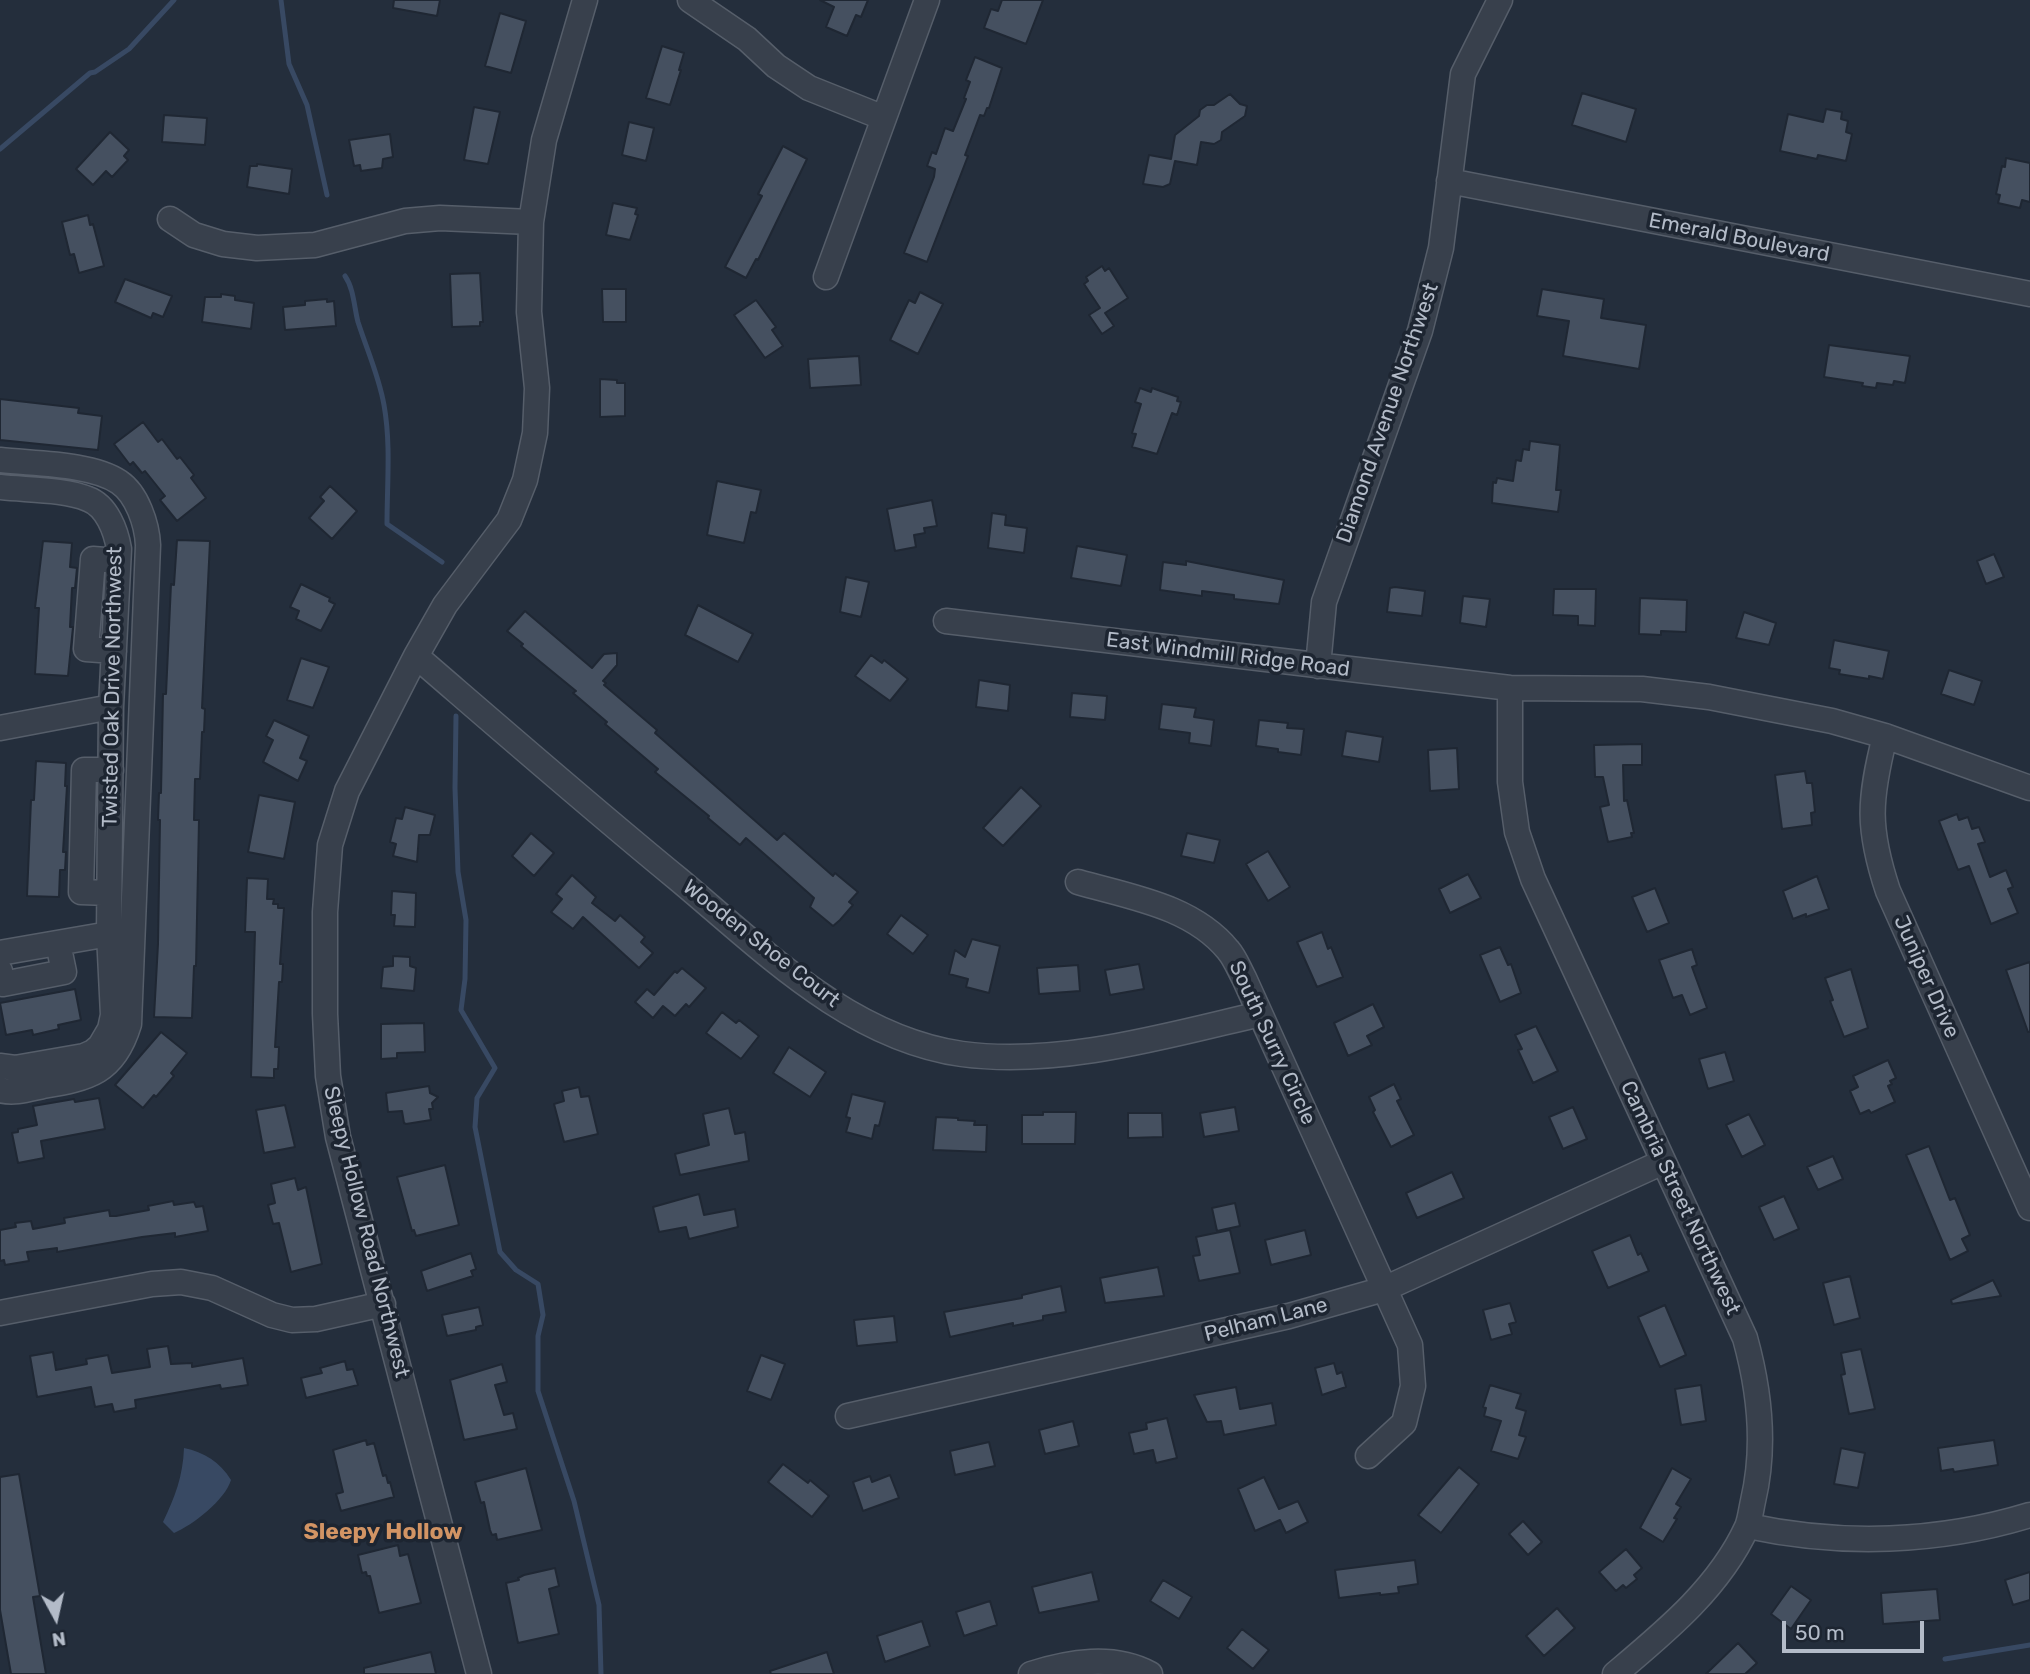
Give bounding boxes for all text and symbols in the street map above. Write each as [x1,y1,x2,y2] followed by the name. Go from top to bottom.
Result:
[1646,208,1832,268] street label: Emerald Boulevard
[1332,280,1444,546] street label: Diamond Avenue Northwest
[98,546,128,828] street label: Twisted Oak Drive Northwest
[1105,628,1351,682] street label: East Windmill Ridge Road
[677,875,845,1013] street label: Wooden Shoe Court
[1888,912,1964,1042] street label: Juniper Drive
[1223,957,1321,1129] street label: South Surry Circle
[1615,1077,1745,1319] street label: Cambria Street Northwest
[318,1084,414,1380] street label: Sleepy Hollow Road Northwest
[1202,1292,1330,1348] street label: Pelham Lane
[303,1518,463,1546] district label: Sleepy Hollow
[21,1583,91,1653] north arrow
[1785,1608,1927,1652] scale bar
[1795,1620,1845,1645] text: 50 m
[51,1627,67,1652] text: N

